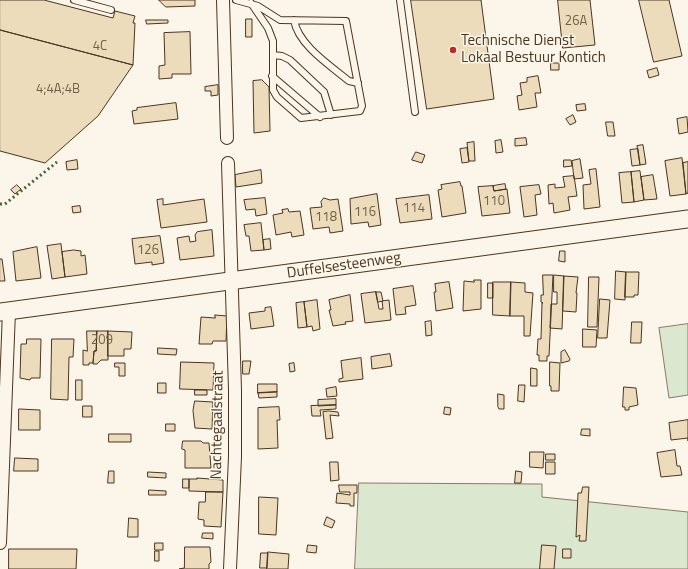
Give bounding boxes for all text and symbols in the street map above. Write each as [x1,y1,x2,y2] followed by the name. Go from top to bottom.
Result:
[565,14,587,30] house number: 26A
[461,32,606,67] place label: Technische Dienst Lokaal Bestuur Kontich
[93,39,107,55] house number: 4C
[448,45,458,55] marker: Technische Dienst Lokaal Bestuur Kontich
[36,82,80,98] house number: 4;4A;4B
[483,194,505,210] house number: 110
[403,201,425,217] house number: 114
[354,205,376,221] house number: 116
[315,210,337,226] house number: 118
[137,243,159,259] house number: 126
[286,249,402,283] street label: Duffelsesteenweg
[91,333,113,349] house number: 209
[208,370,228,480] street label: Nachtegaalstraat

